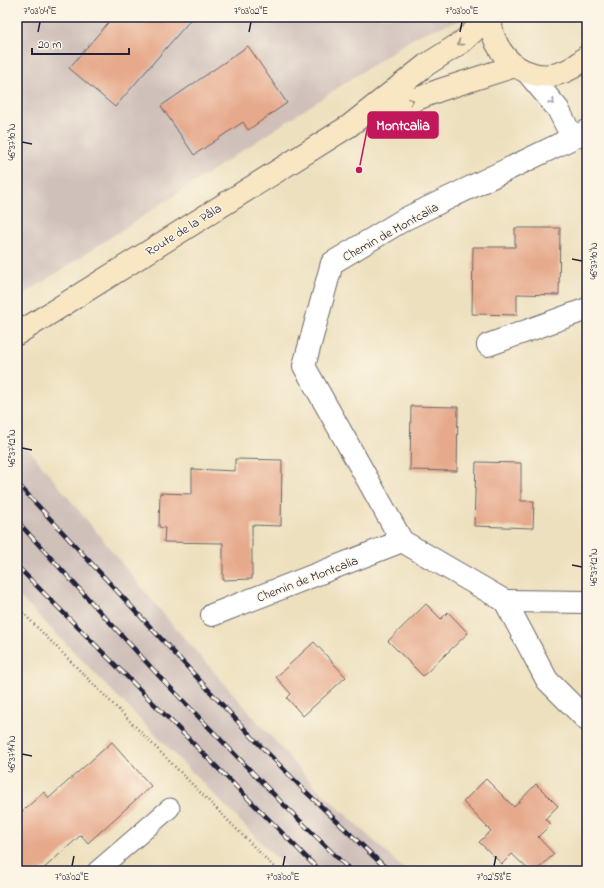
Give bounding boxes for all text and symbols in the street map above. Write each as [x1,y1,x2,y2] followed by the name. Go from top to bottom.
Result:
[23,4,57,19] text: 7°03'04"E
[234,4,268,19] text: 7°03'02"E
[445,4,479,19] text: 7°03'00"E
[32,30,129,56] scale bar
[38,36,61,54] text: 20 m
[457,38,464,45] one-way arrow
[407,97,414,105] one-way arrow
[548,97,555,104] one-way arrow
[368,112,438,138] callout: Montcalia
[376,116,430,137] text: Montcalia
[5,123,20,161] text: 46°37'10"N
[339,198,442,267] street label: Chemin de Montcalia
[142,199,226,261] street label: Route de la Pâla
[587,242,602,280] text: 46°37'10"N
[5,429,20,467] text: 46°37'12"N
[587,548,602,586] text: 46°37'12"N
[254,551,361,608] street label: Chemin de Montcalia
[5,735,20,772] text: 46°37'14"N
[55,870,89,885] text: 7°03'02"E
[266,870,300,885] text: 7°03'00"E
[476,870,512,885] text: 7°02'58"E

